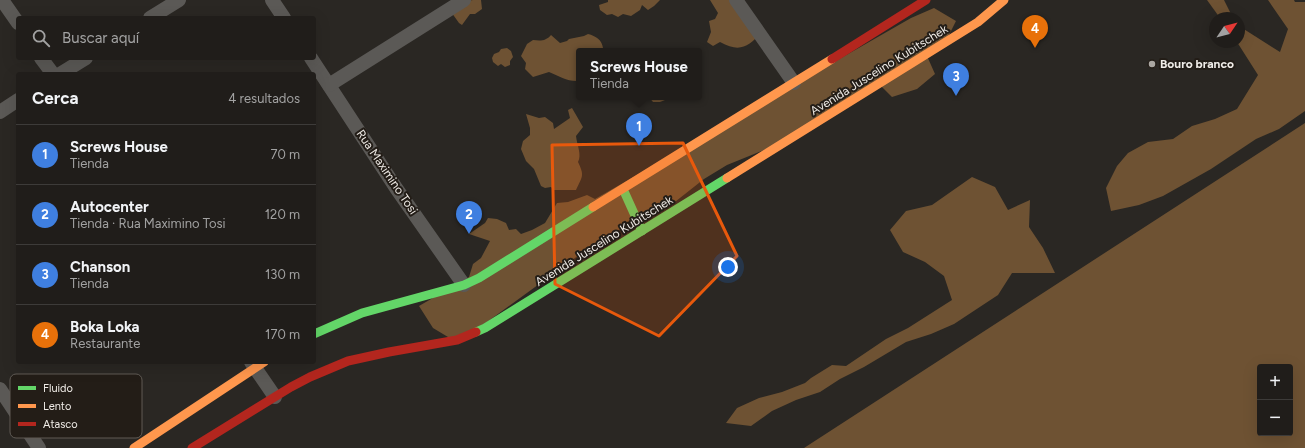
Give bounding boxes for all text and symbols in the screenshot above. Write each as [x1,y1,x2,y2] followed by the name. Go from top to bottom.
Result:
[1209,12,1245,48] north arrow
[1022,15,1048,48] pin: 4
[16,16,316,60] search box
[808,22,950,118] street label: Avenida Juscelino Kubitschek
[30,27,52,49] icon: search
[62,29,139,47] text: Buscar aquí
[576,48,702,100] popup
[1160,57,1234,71] place label: Bouro branco
[590,58,688,76] text: Screws House
[1147,59,1157,69] marker: Bouro branco
[943,63,969,96] pin: 3
[590,76,629,91] text: Tienda
[32,88,79,108] text: Cerca
[228,91,300,106] text: 4 resultados
[626,113,652,146] pin: 1
[354,127,420,217] street label: Rua Maximino Tosi
[70,138,168,156] text: Screws House
[42,147,48,162] text: 1
[270,147,300,162] text: 70 m
[70,156,109,171] text: Tienda
[533,193,675,289] street label: Avenida Juscelino Kubitschek
[70,198,149,216] text: Autocenter
[456,201,482,234] pin: 2
[41,207,49,222] text: 2
[265,207,300,222] text: 120 m
[70,216,226,231] text: Tienda · Rua Maximino Tosi
[718,257,738,277] your location
[70,258,130,276] text: Chanson
[41,267,49,282] text: 3
[265,267,300,282] text: 130 m
[70,276,109,291] text: Tienda
[70,318,140,336] text: Boka Loka
[41,327,49,342] text: 4
[265,327,300,342] text: 170 m
[70,336,140,351] text: Restaurante
[1257,364,1293,436] map controls
[1257,364,1293,400] button: +
[10,374,142,438] legend
[43,382,73,395] text: Fluido
[43,400,71,413] text: Lento
[1257,400,1293,436] button: −
[43,418,78,431] text: Atasco

